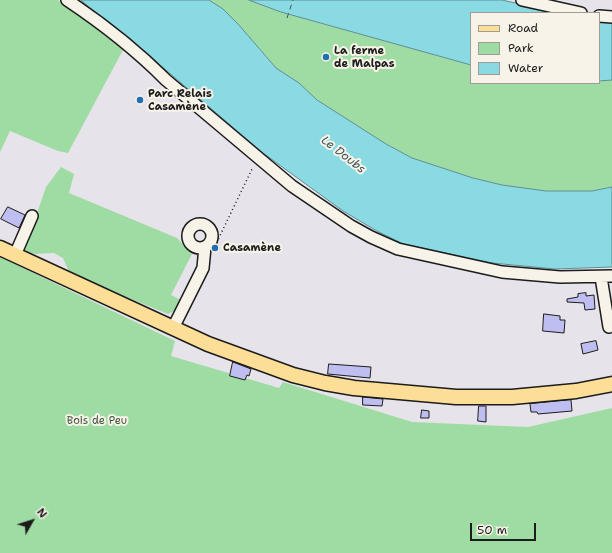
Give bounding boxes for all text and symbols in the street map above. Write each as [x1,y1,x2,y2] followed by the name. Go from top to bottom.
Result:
[470,12,600,84] legend
[508,20,538,36] text: Road
[508,40,534,56] text: Park
[334,44,394,70] place label: La ferme de Malpas
[321,52,331,62] marker: La ferme de Malpas
[508,60,543,76] text: Water
[148,87,212,113] place label: Parc Relais Casamène
[135,95,145,105] marker: Parc Relais Casamène
[318,133,368,177] water label: Le Doubs
[223,241,281,255] place label: Casamène
[210,243,220,253] marker: Casamène
[67,414,127,428] park label: Bois de Peu
[12,501,52,541] north arrow
[33,505,50,521] text: N
[472,515,538,541] scale bar
[477,522,507,538] text: 50 m

